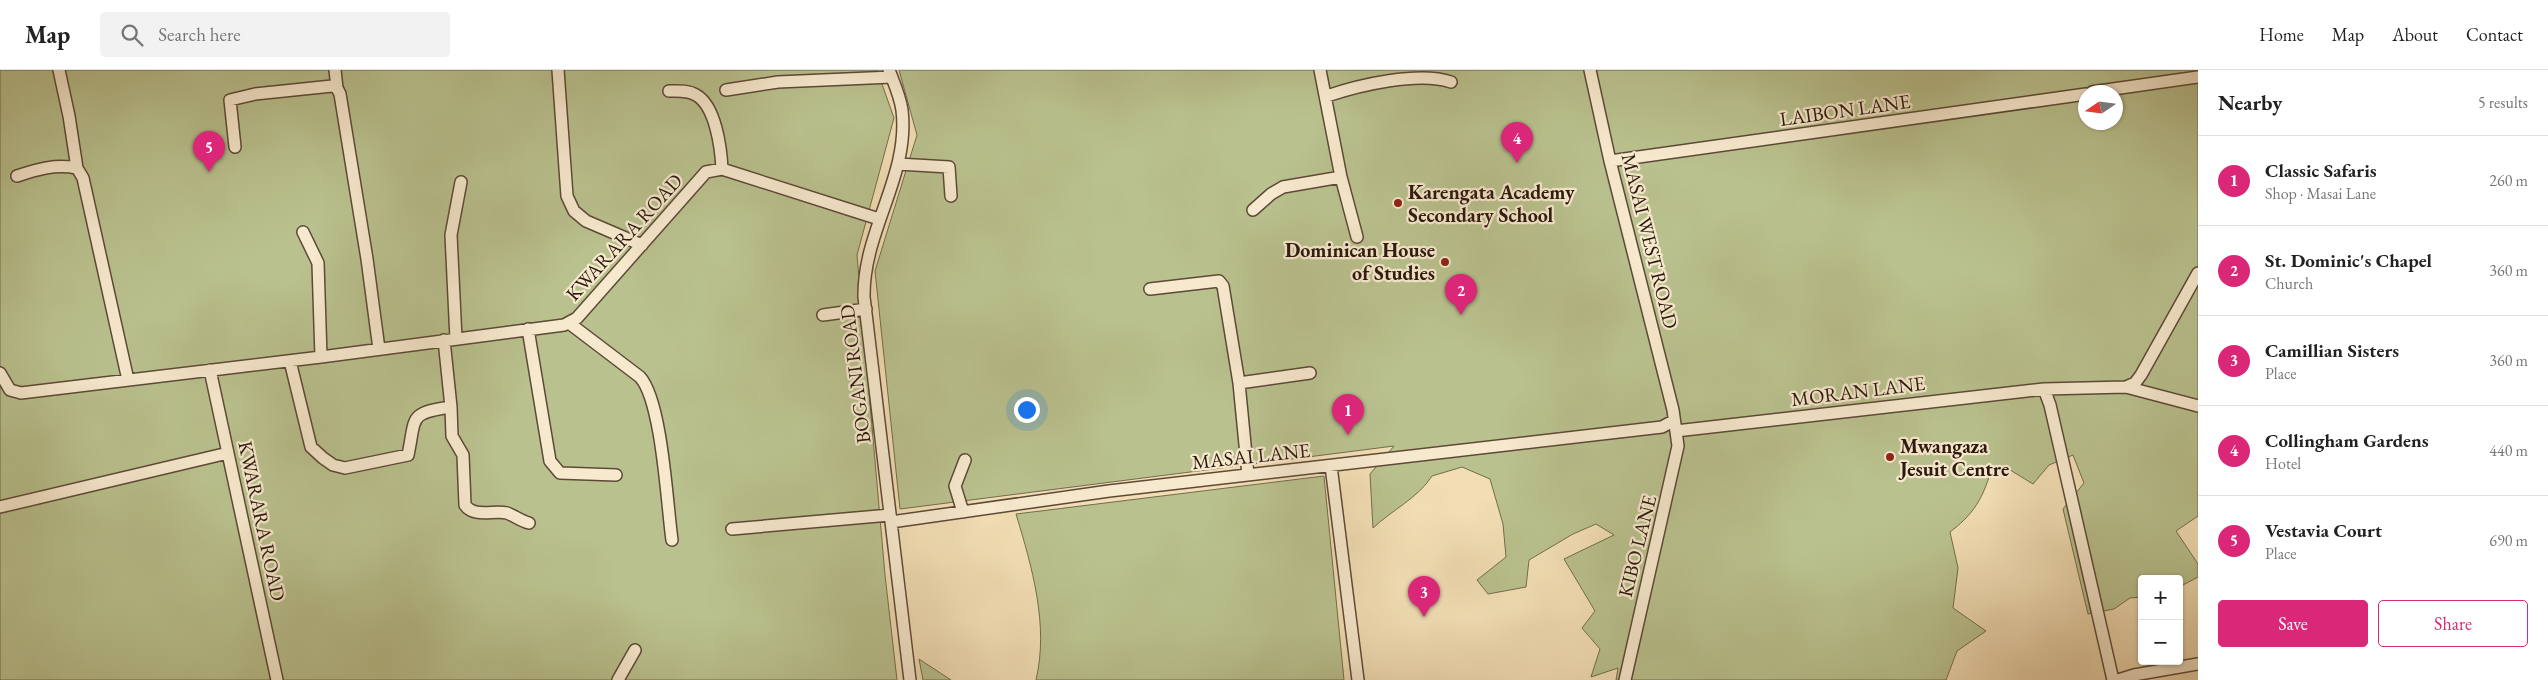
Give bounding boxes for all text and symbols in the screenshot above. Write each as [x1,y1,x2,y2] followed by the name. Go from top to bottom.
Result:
[100,12,450,57] search box
[25,19,70,50] text: Map
[118,21,146,49] icon: search
[158,22,241,47] text: Search here
[2259,23,2304,46] text: Home
[2332,23,2364,46] text: Map
[2392,23,2438,46] text: About
[2466,23,2523,46] text: Contact
[2078,85,2123,130] north arrow
[1778,88,1912,132] street label: LAIBON LANE
[2218,89,2282,116] text: Nearby
[2478,92,2528,113] text: 5 results
[1501,122,1533,163] pin: 4
[193,131,225,172] pin: 5
[1616,151,1684,331] street label: MASAI WEST ROAD
[2265,158,2377,183] text: Classic Safaris
[560,168,688,306] street label: KWARARA ROAD
[2230,170,2238,191] text: 1
[2489,170,2528,191] text: 260 m
[1408,179,1575,228] place label: Karengata Academy Secondary School
[2265,183,2376,204] text: Shop · Masai Lane
[1392,197,1404,209] marker: Karengata Academy Secondary School
[1285,237,1435,286] place label: Dominican House of Studies
[2265,248,2432,273] text: St. Dominic's Chapel
[1439,256,1451,268] marker: Dominican House of Studies
[2230,260,2238,281] text: 2
[2489,260,2528,281] text: 360 m
[2265,273,2313,294] text: Church
[1445,274,1477,315] pin: 2
[834,303,876,445] street label: BOGANI ROAD
[2265,338,2399,363] text: Camillian Sisters
[2230,350,2238,371] text: 3
[2489,350,2528,371] text: 360 m
[2265,363,2297,384] text: Place
[1790,370,1926,412] street label: MORAN LANE
[1332,394,1364,435] pin: 1
[1014,397,1040,423] your location
[2265,428,2429,453] text: Collingham Gardens
[1898,433,2009,482] place label: Mwangaza Jesuit Centre
[1191,437,1311,475] street label: MASAI LANE
[232,439,292,603] street label: KWARARA ROAD
[2230,440,2238,461] text: 4
[2489,440,2528,461] text: 440 m
[1884,451,1896,463] marker: Mwangaza Jesuit Centre
[2265,453,2301,474] text: Hotel
[1612,492,1662,600] street label: KIBO LANE
[2265,518,2382,543] text: Vestavia Court
[2230,530,2238,551] text: 5
[2489,530,2528,551] text: 690 m
[2265,543,2297,564] text: Place
[2138,575,2183,665] map controls
[2138,575,2183,620] button: +
[1408,576,1440,617] pin: 3
[2218,600,2368,647] button: Save
[2378,600,2528,647] button: Share
[2138,620,2183,665] button: −

